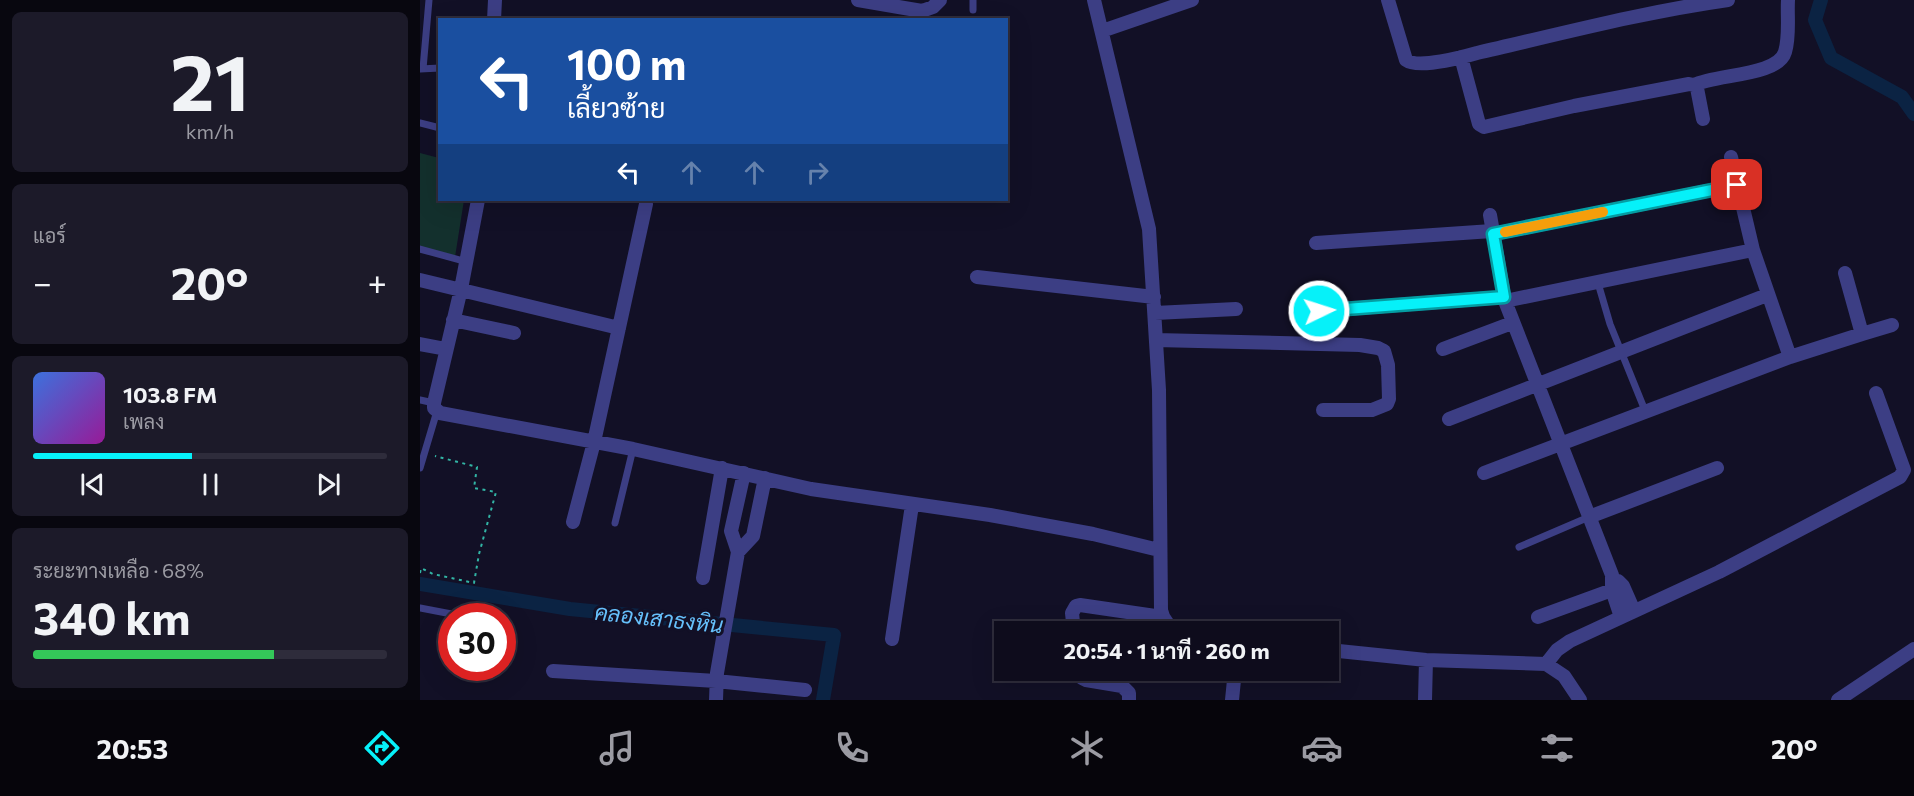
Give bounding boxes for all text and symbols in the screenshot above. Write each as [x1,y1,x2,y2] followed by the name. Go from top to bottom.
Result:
[170,32,250,127] text: 21
[567,37,687,89] text: 100 m
[468,42,546,120] icon: left
[567,91,665,124] text: เลี้ยวซ้าย
[186,119,234,143] text: km/h
[612,156,645,189] icon: left
[675,156,708,189] icon: ahead
[738,156,771,189] icon: ahead
[801,156,834,189] icon: right
[1711,159,1762,210] pin
[1720,168,1753,201] icon: arrive
[33,223,66,247] text: แอร์
[171,254,249,309] text: 20°
[33,261,52,302] text: −
[368,261,387,302] text: +
[1287,279,1351,343] position arrow
[123,381,217,408] text: 103.8 FM
[123,409,164,433] text: เพลง
[76,468,109,501] icon: previous
[194,468,227,501] icon: pause
[312,468,345,501] icon: next
[33,558,204,582] text: ระยะทางเหลือ · 68%
[33,589,190,644] text: 340 km
[593,598,725,638] water label: คลองเสาธงหิน
[438,603,516,681] speed limit sign: 30
[1063,637,1270,664] text: 20:54 · 1 นาที · 260 m
[361,727,403,769] icon: directions
[596,727,638,769] icon: music
[831,727,873,769] icon: phone
[1066,727,1108,769] icon: climate
[1301,727,1343,769] icon: car
[1536,727,1578,769] icon: filters
[96,732,168,765] text: 20:53
[1771,732,1818,765] text: 20°

